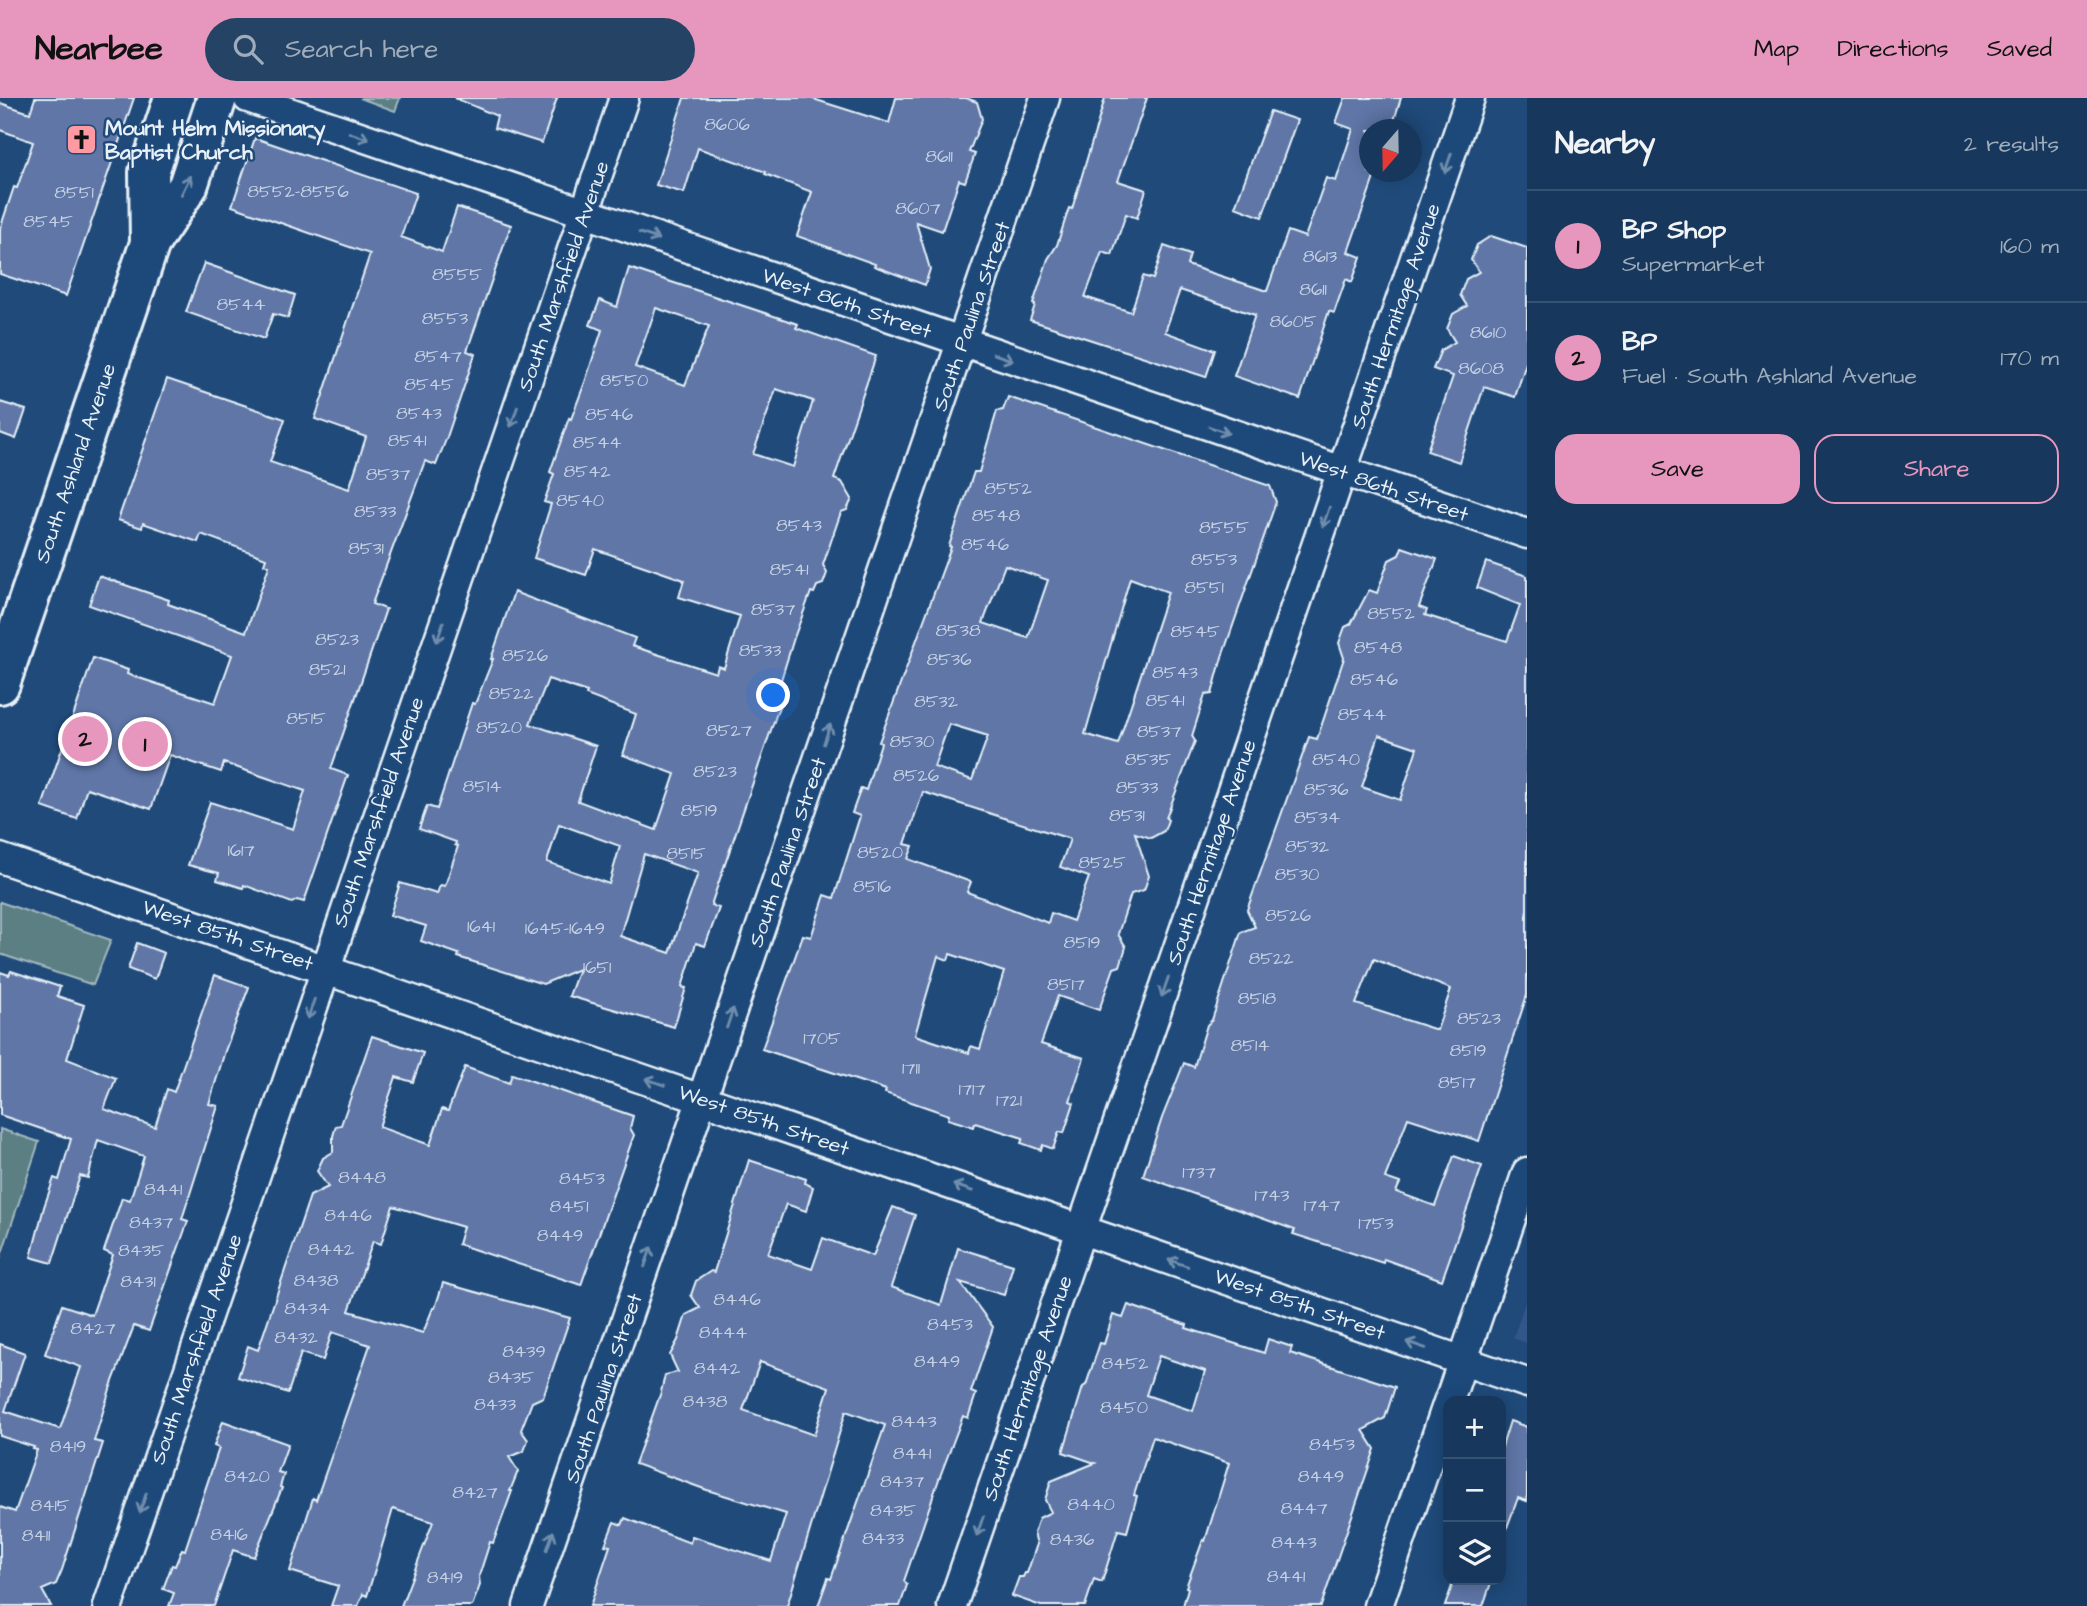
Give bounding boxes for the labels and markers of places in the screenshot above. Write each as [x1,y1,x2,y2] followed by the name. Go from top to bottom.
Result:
[105,114,326,168] place label: Mount Helm Missionary Baptist Church
[65,123,99,157] church icon: Mount Helm Missionary Baptist Church
[62,713,108,765] pin: 2
[122,718,168,770] pin: 1

